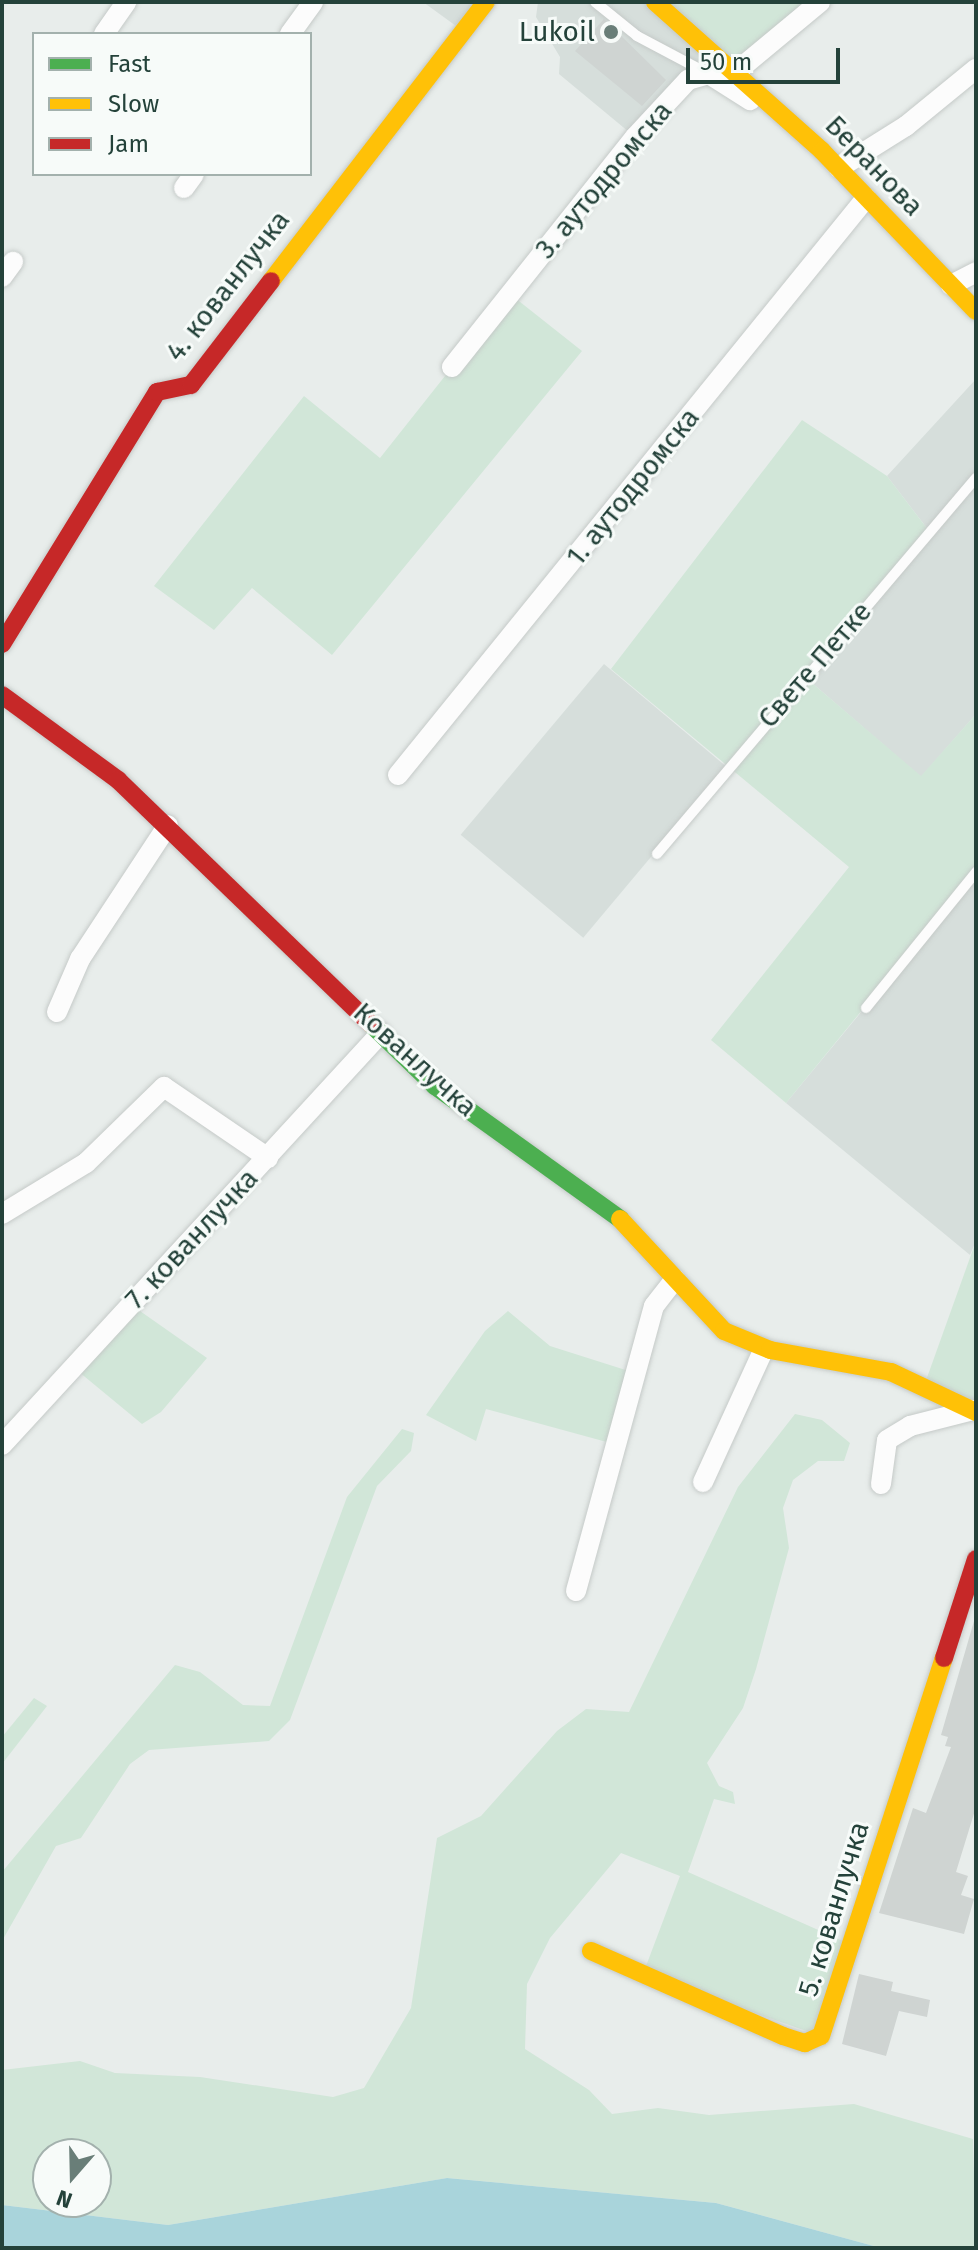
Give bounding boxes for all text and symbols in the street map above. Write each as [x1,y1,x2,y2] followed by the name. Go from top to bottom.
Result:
[519,15,595,49] place label: Lukoil
[602,23,620,41] marker: Lukoil
[32,32,312,176] legend
[690,32,844,82] scale bar
[700,48,752,76] text: 50 m
[108,50,151,78] text: Fast
[108,90,159,118] text: Slow
[529,95,679,265] street label: 3. аутодромска
[818,109,930,223] street label: Беранова
[108,130,149,158] text: Jam
[159,204,297,368] street label: 4. кованлучка
[559,401,707,573] street label: 1. аутодромска
[751,595,879,735] street label: Свете Петке
[346,996,484,1124] street label: Кованлучка
[119,1162,265,1316] street label: 7. кованлучка
[791,1818,877,2000] street label: 5. кованлучка
[32,2138,112,2218] north arrow
[53,2184,76,2214] text: N

